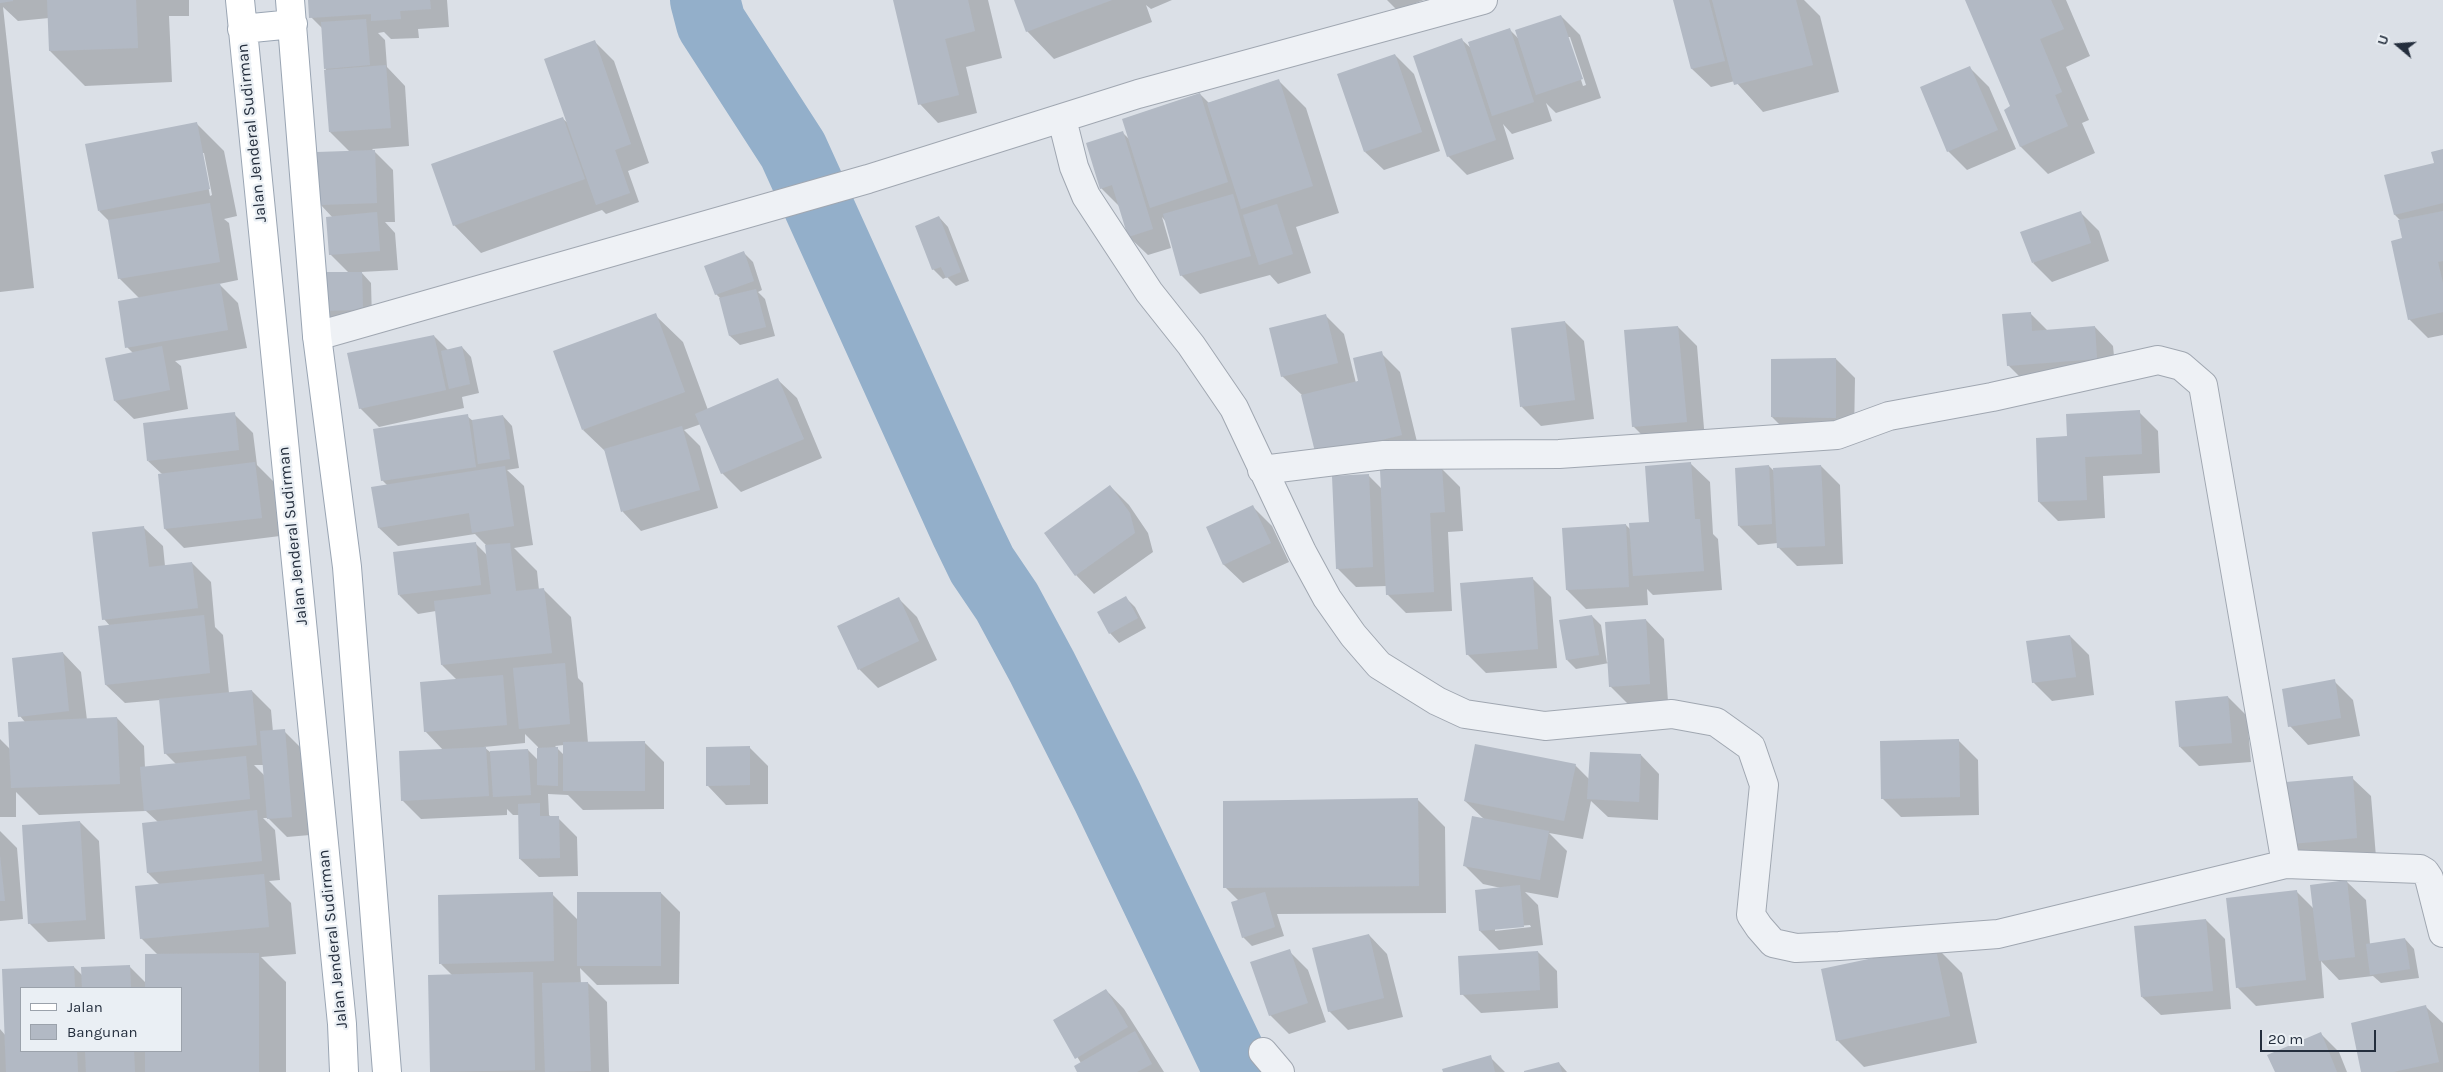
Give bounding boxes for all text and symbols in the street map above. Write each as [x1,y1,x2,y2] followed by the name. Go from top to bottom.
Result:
[2373,20,2423,70] north arrow
[2374,33,2393,47] text: U
[233,43,271,223] street label: Jalan Jenderal Sudirman
[274,446,312,626] street label: Jalan Jenderal Sudirman
[314,849,352,1029] street label: Jalan Jenderal Sudirman
[20,987,182,1052] legend
[67,998,103,1016] text: Jalan
[2263,1020,2379,1052] scale bar
[67,1023,138,1041] text: Bangunan
[2268,1030,2303,1048] text: 20 m

